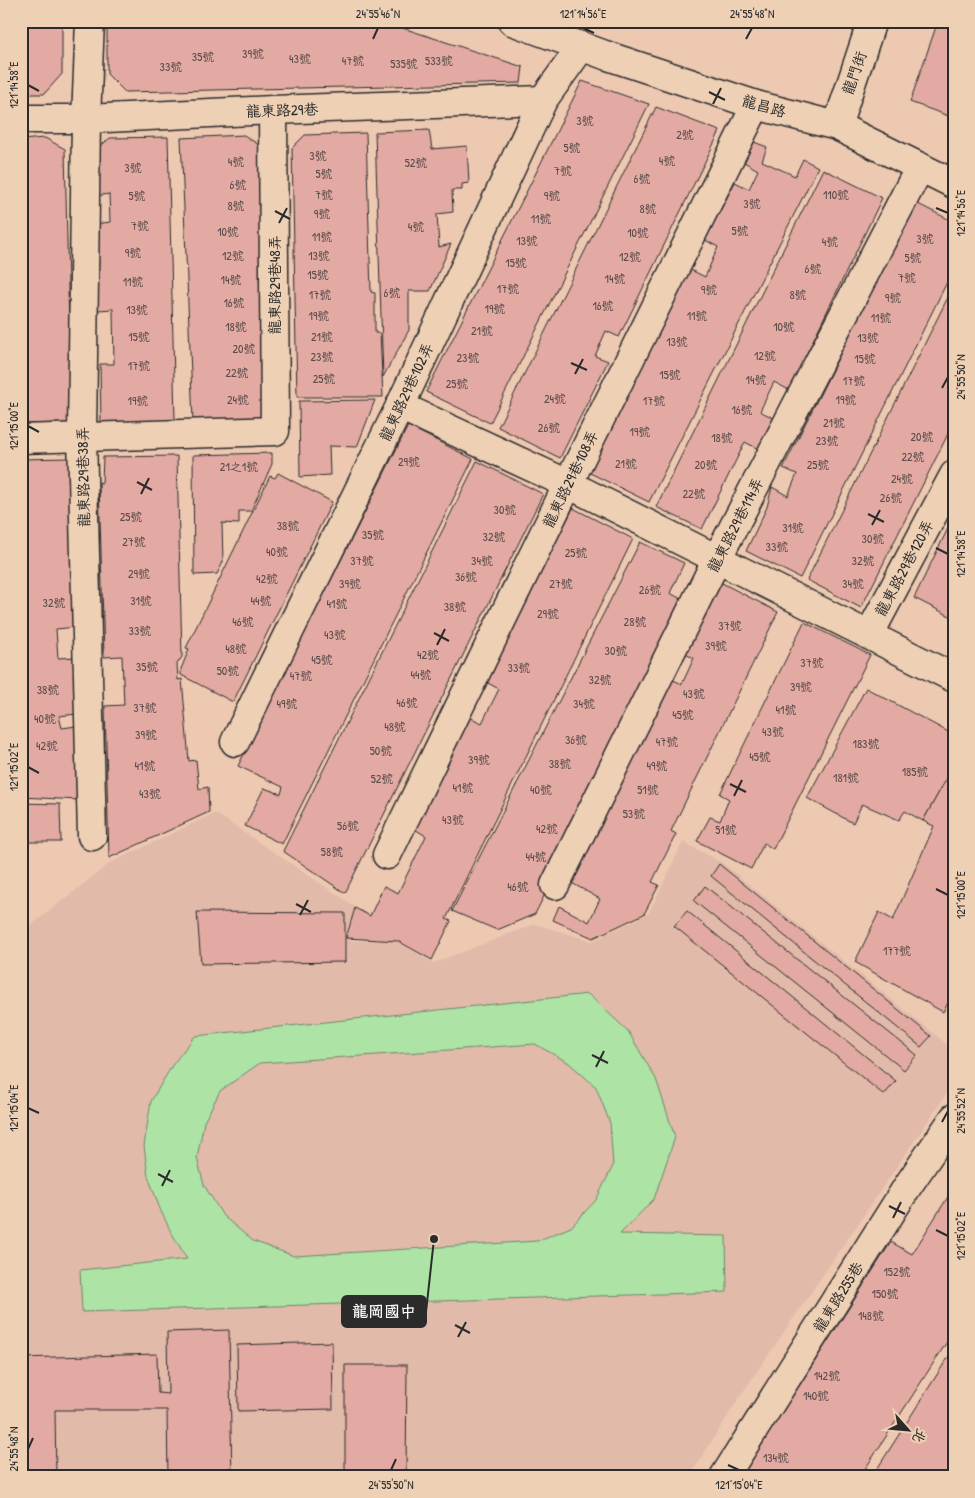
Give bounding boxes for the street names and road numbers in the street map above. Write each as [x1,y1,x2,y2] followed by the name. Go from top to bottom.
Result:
[837,48,871,98] street label: 龍門街
[739,90,789,122] street label: 龍昌路
[245,98,319,122] street label: 龍東路29巷
[264,235,285,335] street label: 龍東路29巷48弄
[374,339,438,445] street label: 龍東路29巷102弄
[72,426,94,528] street label: 龍東路29巷38弄
[537,427,603,531] street label: 龍東路29巷108弄
[702,474,768,576] street label: 龍東路29巷114弄
[870,516,938,620] street label: 龍東路29巷120弄
[808,1258,868,1336] street label: 龍東路255巷

